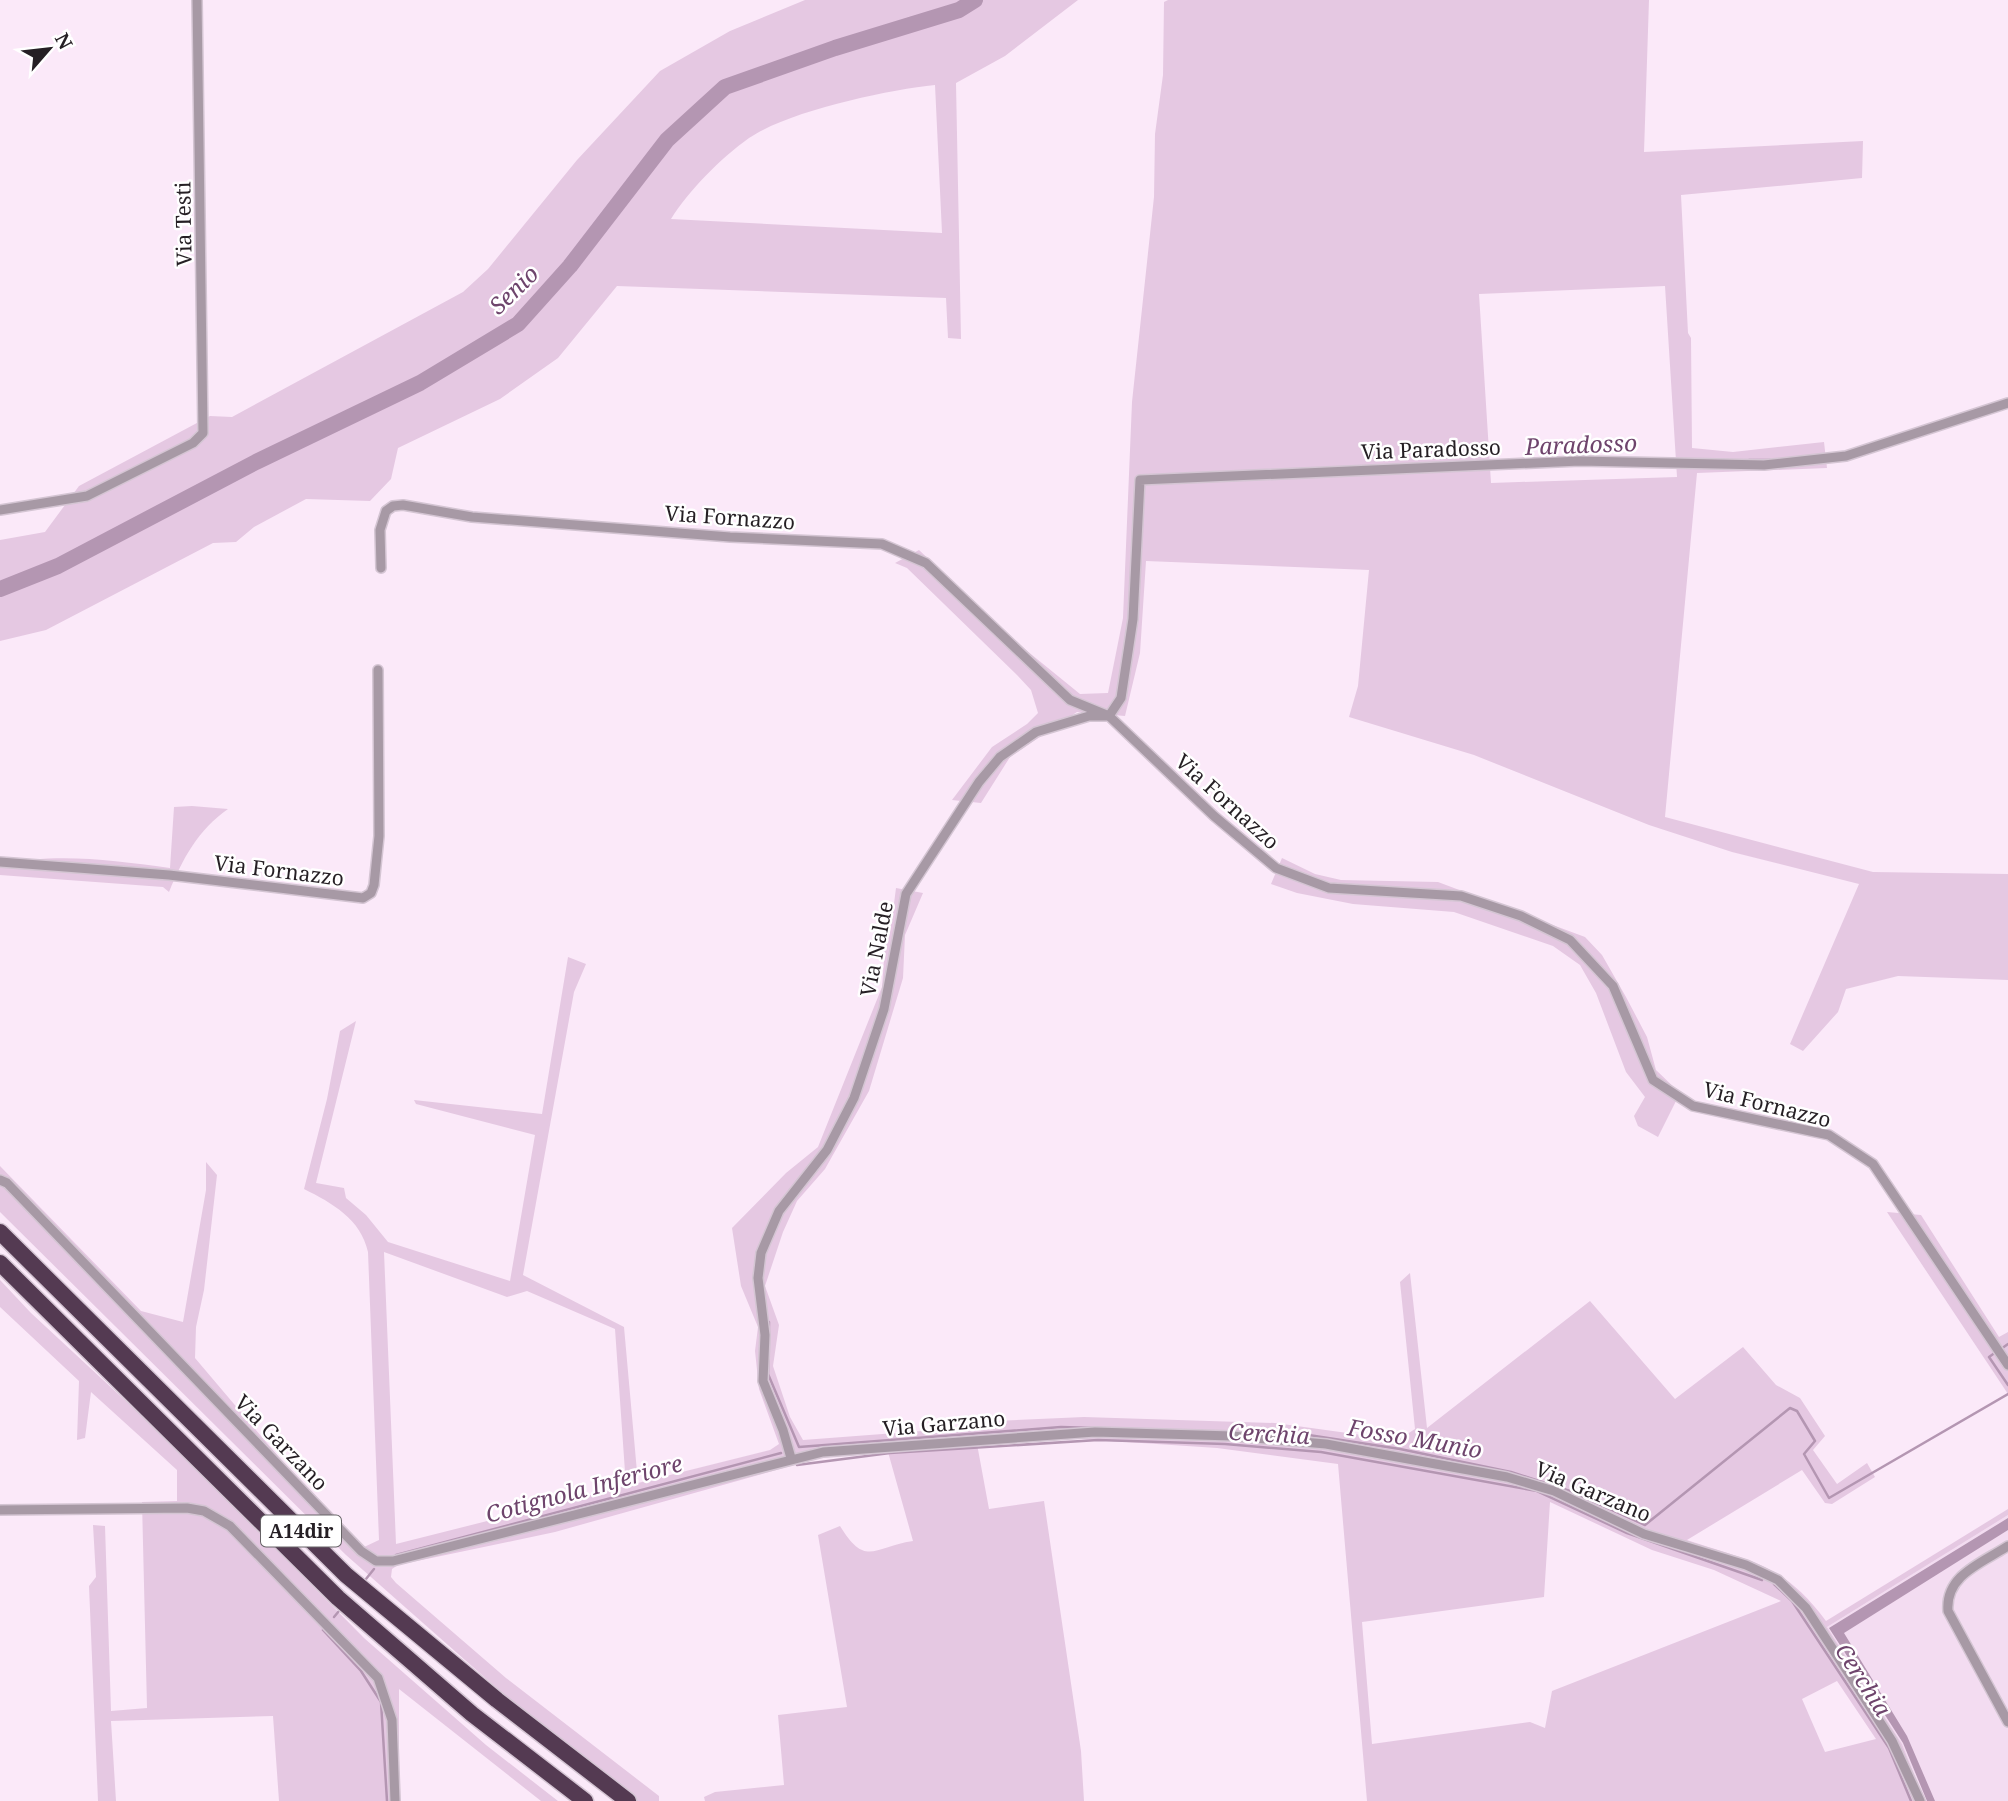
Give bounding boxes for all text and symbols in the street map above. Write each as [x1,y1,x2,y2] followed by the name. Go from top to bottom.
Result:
[14,14,84,84] north arrow
[49,28,79,54] text: N
[168,181,198,267] street label: Via Testi
[481,258,545,321] water label: Senio
[1523,426,1638,462] water label: Paradosso
[1360,433,1501,465] street label: Via Paradosso
[664,498,796,536] street label: Via Fornazzo
[1170,747,1286,855] street label: Via Fornazzo
[213,848,346,892] street label: Via Fornazzo
[853,899,899,999] street label: Via Nalde
[1700,1075,1834,1133] street label: Via Fornazzo
[229,1388,335,1496] street label: Via Garzano
[881,1404,1006,1442] street label: Via Garzano
[1345,1410,1485,1466] water label: Fosso Munio
[1228,1415,1311,1451] water label: Cerchia
[482,1446,686,1530] water label: Cotignola Inferiore
[1531,1454,1656,1528] street label: Via Garzano
[261,1516,341,1546] road number: A14dir
[1828,1637,1900,1723] water label: Cerchia

